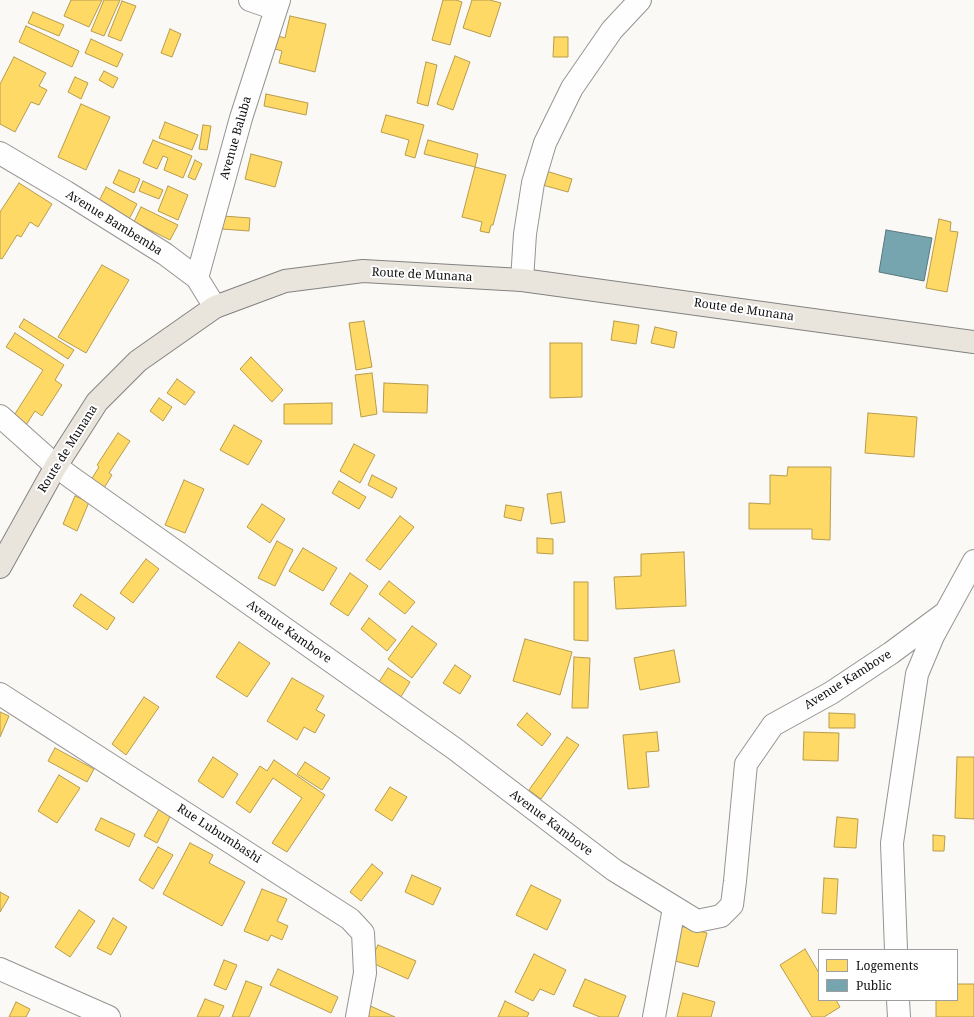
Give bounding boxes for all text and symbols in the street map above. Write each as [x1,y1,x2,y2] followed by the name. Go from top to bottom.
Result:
[217,95,255,181] street label: Avenue Baluba
[63,187,165,259] street label: Avenue Bambemba
[371,265,473,285] street label: Route de Munana
[693,296,795,324] street label: Route de Munana
[35,402,101,496] street label: Route de Munana
[244,597,334,667] street label: Avenue Kambove
[802,647,894,713] street label: Avenue Kambove
[507,787,595,859] street label: Avenue Kambove
[174,801,264,867] street label: Rue Lubumbashi
[818,949,958,1001] legend
[856,957,918,974] text: Logements
[856,977,892,994] text: Public

